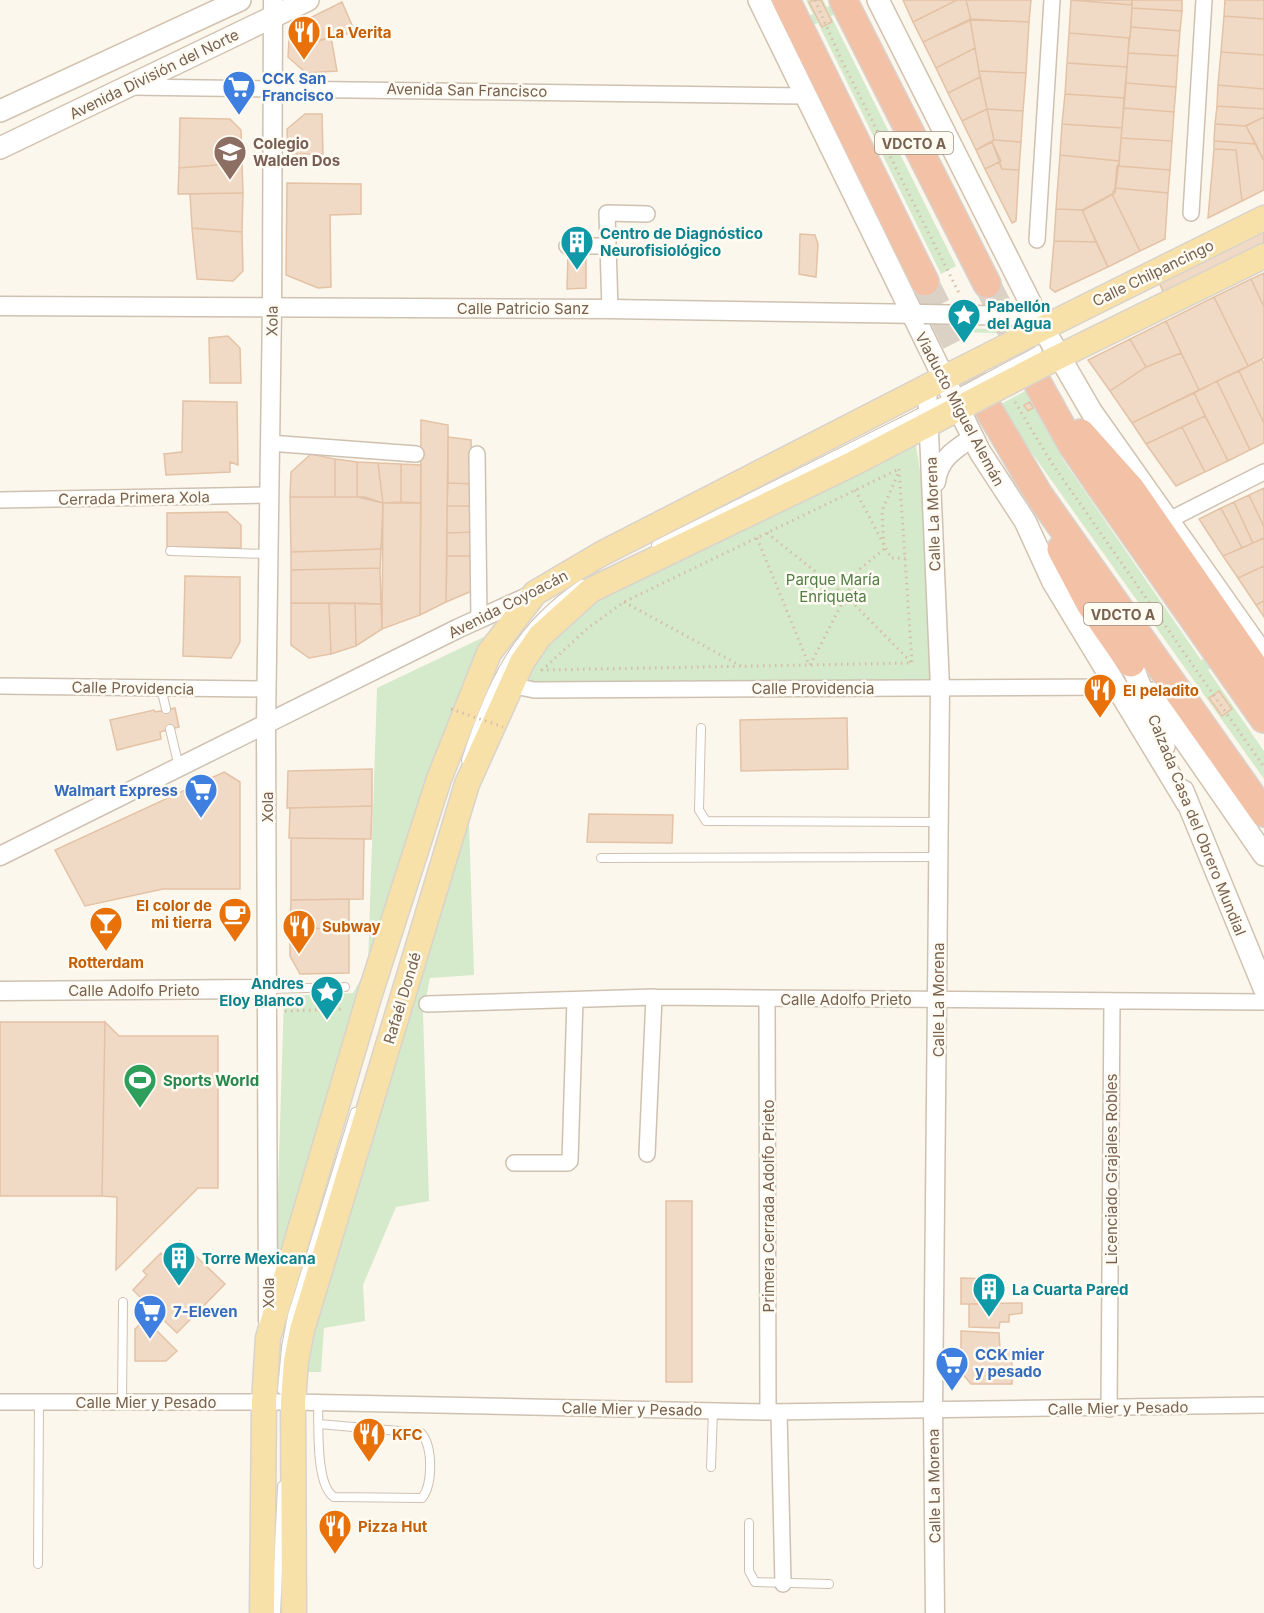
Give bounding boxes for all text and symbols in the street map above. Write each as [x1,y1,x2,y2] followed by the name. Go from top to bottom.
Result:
[286,14,322,61] restaurant icon: La Verita
[327,23,392,42] place label: La Verita
[66,25,242,123] street label: Avenida División del Norte
[221,69,257,116] supermarket icon: CCK San Francisco
[262,69,334,105] place label: CCK San Francisco
[386,79,548,101] street label: Avenida San Francisco
[875,132,953,154] road number: VDCTO A
[212,134,248,181] school or university icon: Colegio Walden Dos
[253,134,340,170] place label: Colegio Walden Dos
[559,224,595,271] building icon: Centro de Diagnóstico Neurofisiológico
[600,224,763,260] place label: Centro de Diagnóstico Neurofisiológico
[1089,235,1217,311] street label: Calle Chilpancingo
[946,297,982,344] place icon: Pabellón del Agua
[987,297,1051,333] place label: Pabellón del Agua
[457,299,589,318] street label: Calle Patricio Sanz
[262,305,282,337] street label: Xola
[911,329,1009,489] street label: Viaducto Miguel Alemán
[922,456,944,572] street label: Calle La Morena
[58,487,210,509] street label: Cerrada Primera Xola
[445,566,571,642] street label: Avenida Coyoacán
[786,570,880,606] park label: Parque María Enriqueta
[1084,603,1162,625] road number: VDCTO A
[1082,672,1118,719] restaurant icon: El peladito
[71,677,195,699] street label: Calle Providencia
[752,679,874,698] street label: Calle Providencia
[1123,681,1199,700] place label: El peladito
[1144,712,1250,938] street label: Calzada Casa del Obrero Mundial
[183,772,219,819] supermarket icon: Walmart Express
[54,781,178,800] place label: Walmart Express
[258,792,277,822] street label: Xola
[136,896,212,932] place label: El color de mi tierra
[217,896,253,943] cafe icon: El color de mi tierra
[88,905,124,952] bar icon: Rotterdam
[281,908,317,955] restaurant icon: Subway
[322,917,381,936] place label: Subway
[929,943,948,1057] street label: Calle La Morena
[379,950,425,1046] street label: Rafaél Dondé
[68,953,144,972] place label: Rotterdam
[219,974,304,1010] place label: Andres Eloy Blanco
[309,974,345,1021] place icon: Andres Eloy Blanco
[68,981,200,1000] street label: Calle Adolfo Prieto
[780,990,912,1009] street label: Calle Adolfo Prieto
[122,1062,158,1109] sports icon: Sports World
[163,1071,259,1090] place label: Sports World
[1102,1073,1121,1265] street label: Licenciado Grajales Robles
[759,1100,778,1312] street label: Primera Cerrada Adolfo Prieto
[161,1240,197,1287] building icon: Torre Mexicana
[202,1249,316,1268] place label: Torre Mexicana
[971,1271,1007,1318] building icon: La Cuarta Pared
[259,1278,278,1308] street label: Xola
[1012,1280,1128,1299] place label: La Cuarta Pared
[132,1293,168,1340] supermarket icon: 7-Eleven
[173,1302,238,1321] place label: 7-Eleven
[934,1345,970,1392] supermarket icon: CCK mier y pesado
[975,1345,1044,1381] place label: CCK mier y pesado
[76,1393,216,1412] street label: Calle Mier y Pesado
[1047,1397,1189,1419] street label: Calle Mier y Pesado
[561,1398,703,1420] street label: Calle Mier y Pesado
[351,1416,387,1463] restaurant icon: KFC
[392,1425,423,1444] place label: KFC
[924,1428,944,1544] street label: Calle La Morena
[317,1508,353,1555] restaurant icon: Pizza Hut
[358,1517,428,1536] place label: Pizza Hut

